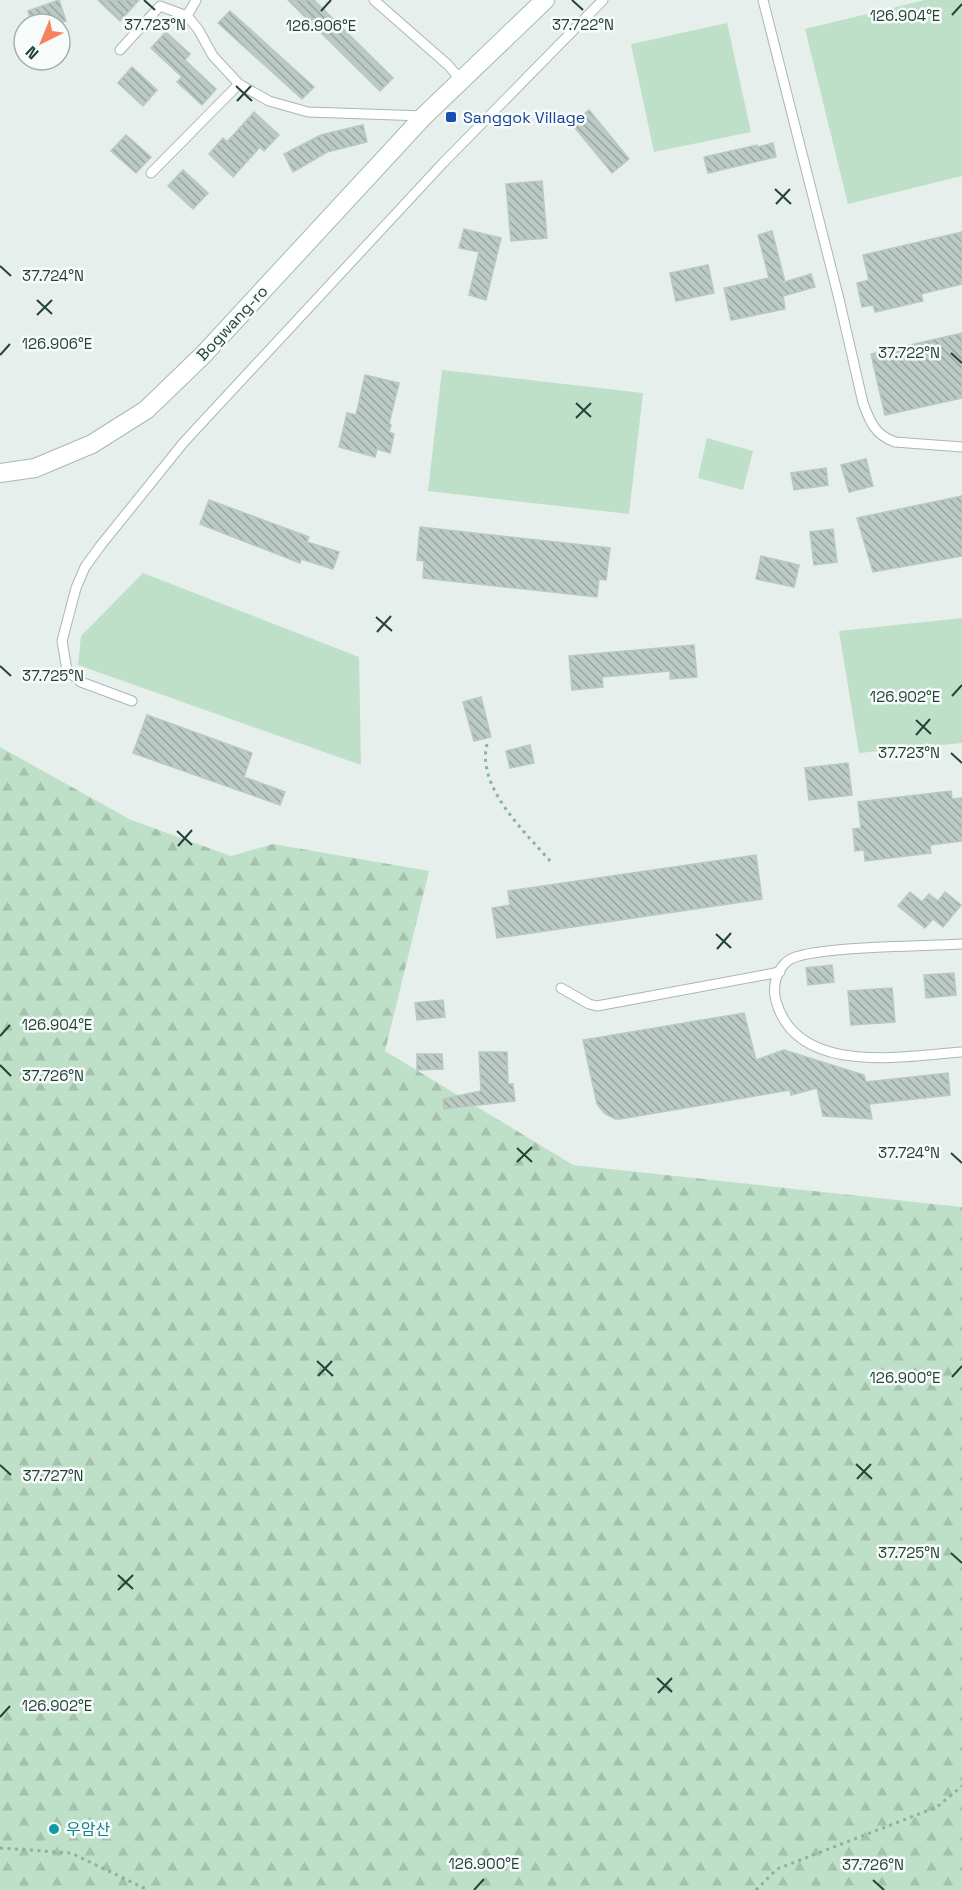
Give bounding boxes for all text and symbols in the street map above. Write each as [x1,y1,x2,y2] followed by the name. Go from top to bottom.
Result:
[870,6,940,25] text: 126.904°E
[12,12,72,72] north arrow
[124,15,186,34] text: 37.723°N
[552,15,614,34] text: 37.722°N
[286,16,356,35] text: 126.906°E
[21,41,43,64] text: N
[463,107,585,128] place label: Sanggok Village
[444,110,458,124] marker: Sanggok Village
[22,266,84,285] text: 37.724°N
[192,281,272,365] street label: Bogwang-ro
[22,334,92,353] text: 126.906°E
[878,343,940,362] text: 37.722°N
[22,666,84,685] text: 37.725°N
[870,687,940,706] text: 126.902°E
[878,743,940,762] text: 37.723°N
[22,1015,92,1034] text: 126.904°E
[22,1066,84,1085] text: 37.726°N
[878,1143,940,1162] text: 37.724°N
[870,1368,940,1387] text: 126.900°E
[22,1466,84,1485] text: 37.727°N
[878,1543,940,1562] text: 37.725°N
[22,1696,92,1715] text: 126.902°E
[66,1819,110,1840] place label: 우암산
[47,1822,61,1836] marker: 우암산
[449,1854,519,1873] text: 126.900°E
[842,1855,904,1874] text: 37.726°N

